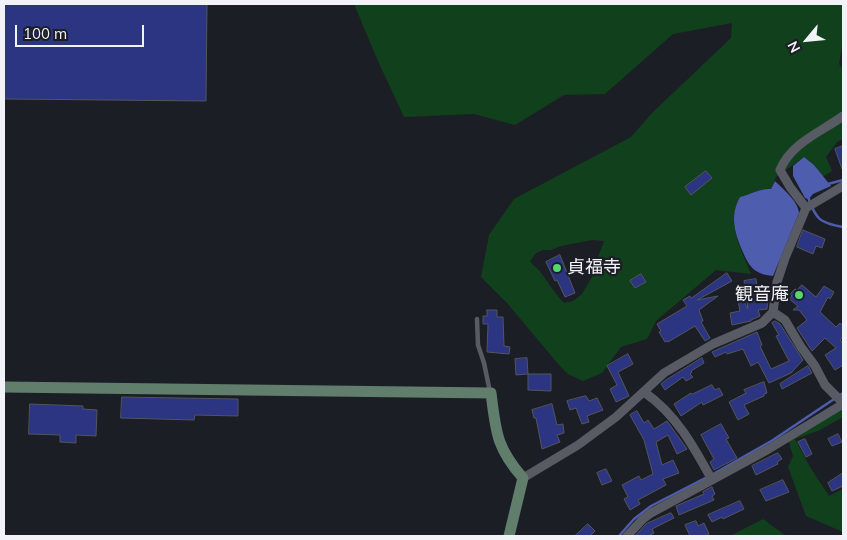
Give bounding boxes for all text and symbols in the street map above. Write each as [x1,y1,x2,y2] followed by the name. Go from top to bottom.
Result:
[18,15,146,47] scale bar
[782,15,832,65] north arrow
[23,24,67,43] text: 100 m
[783,38,804,56] text: N
[567,257,621,279] place label: 貞福寺
[551,262,563,274] marker: 貞福寺
[735,284,789,306] place label: 観音庵
[793,289,805,301] marker: 観音庵

